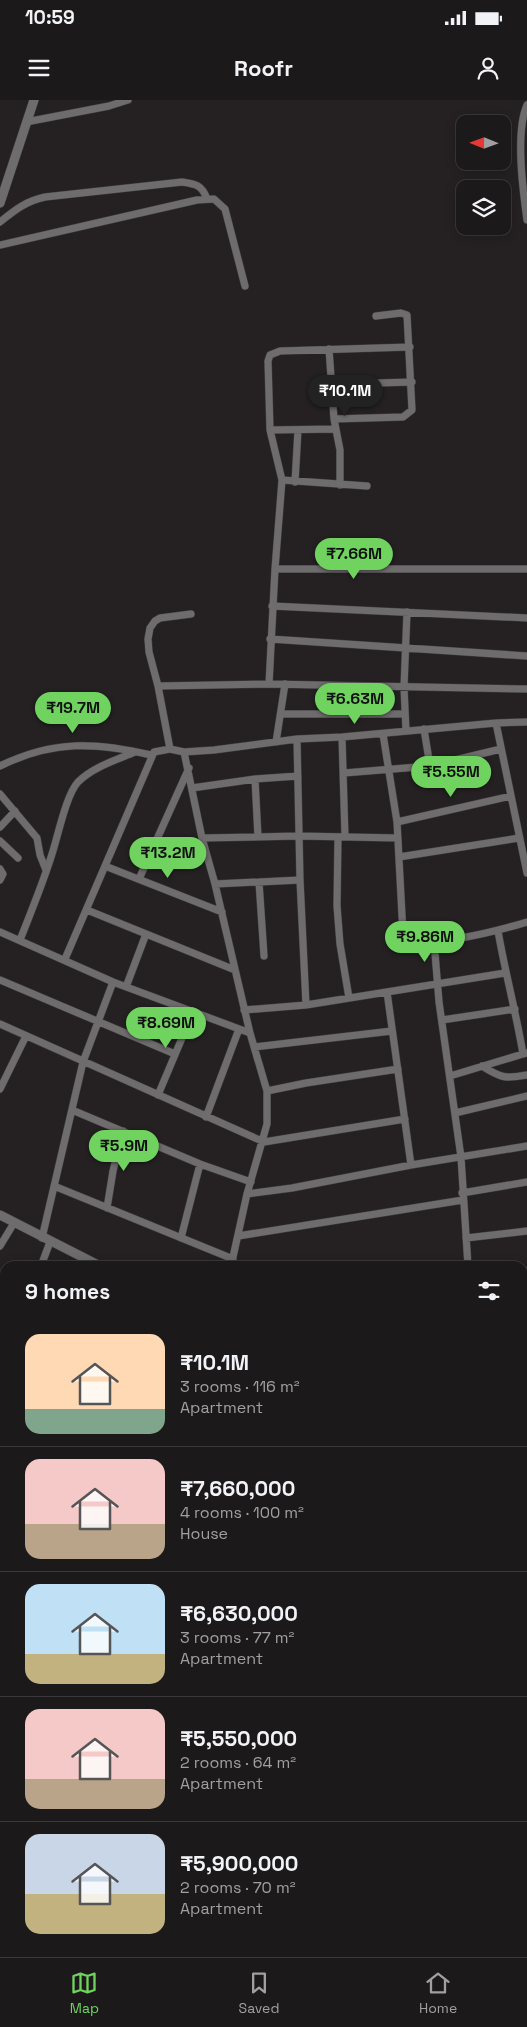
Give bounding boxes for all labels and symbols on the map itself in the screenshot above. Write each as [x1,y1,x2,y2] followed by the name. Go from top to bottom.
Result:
[456,115,511,170] north arrow
[304,374,386,417] pin: ₹10.1M
[313,538,395,580] pin: ₹7.66M
[314,682,396,725] pin: ₹6.63M
[32,692,114,734] pin: ₹19.7M
[410,756,492,798] pin: ₹5.55M
[127,836,209,879] pin: ₹13.2M
[384,920,466,963] pin: ₹9.86M
[125,1006,207,1049] pin: ₹8.69M
[89,1130,159,1172] pin: ₹5.9M

